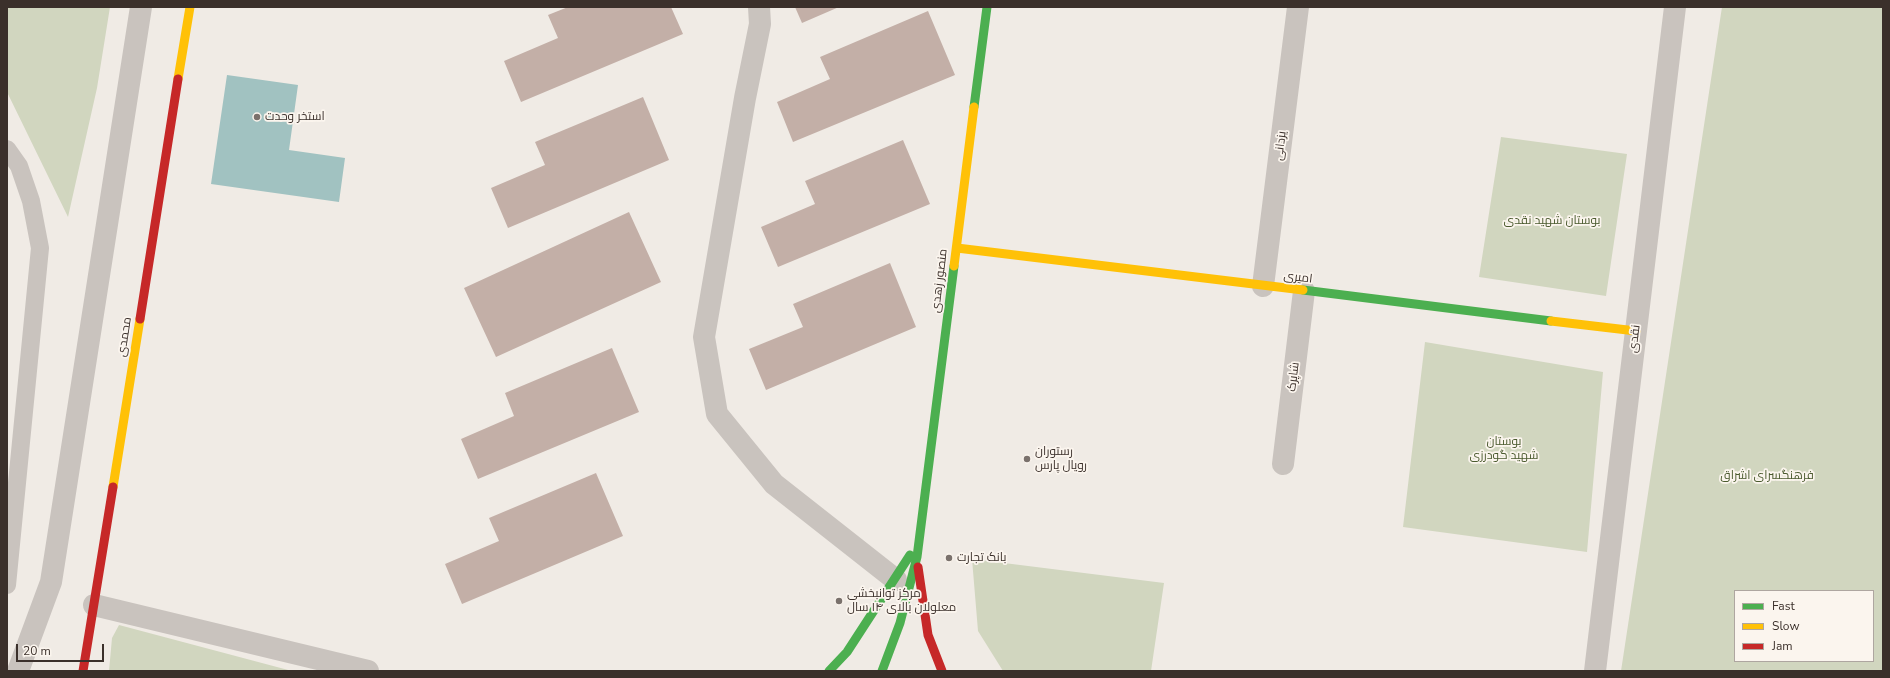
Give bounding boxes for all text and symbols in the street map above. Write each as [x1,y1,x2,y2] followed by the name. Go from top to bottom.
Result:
[265,110,325,124] place label: استخر وحدت
[252,112,262,122] marker: استخر وحدت
[1272,130,1290,162] street label: یزدانی
[1503,214,1601,228] park label: بوستان شهید نقدی
[929,248,951,314] street label: منصور زهدی
[1283,269,1313,287] street label: امیری
[115,316,135,358] street label: محمدی
[1626,324,1644,354] street label: نقدی
[1285,361,1303,393] street label: شاپرک
[1470,435,1538,463] park label: بوستان شهید گودرزی
[1035,445,1087,473] place label: رستوران رویال پارس
[1022,454,1032,464] marker: رستوران رویال پارس
[1720,469,1814,483] park label: فرهنگسرای اشراق
[957,551,1006,565] place label: بانک تجارت
[944,553,954,563] marker: بانک تجارت
[847,587,956,615] place label: مرکز توانبخشی معلولان بالای ۱۴ سال
[1734,590,1874,662] legend
[834,596,844,606] marker: مرکز توانبخشی معلولان بالای ۱۴ سال
[1772,598,1795,614] text: Fast
[1772,618,1800,634] text: Slow
[18,636,106,662] scale bar
[1772,638,1793,654] text: Jam
[23,643,51,659] text: 20 m

